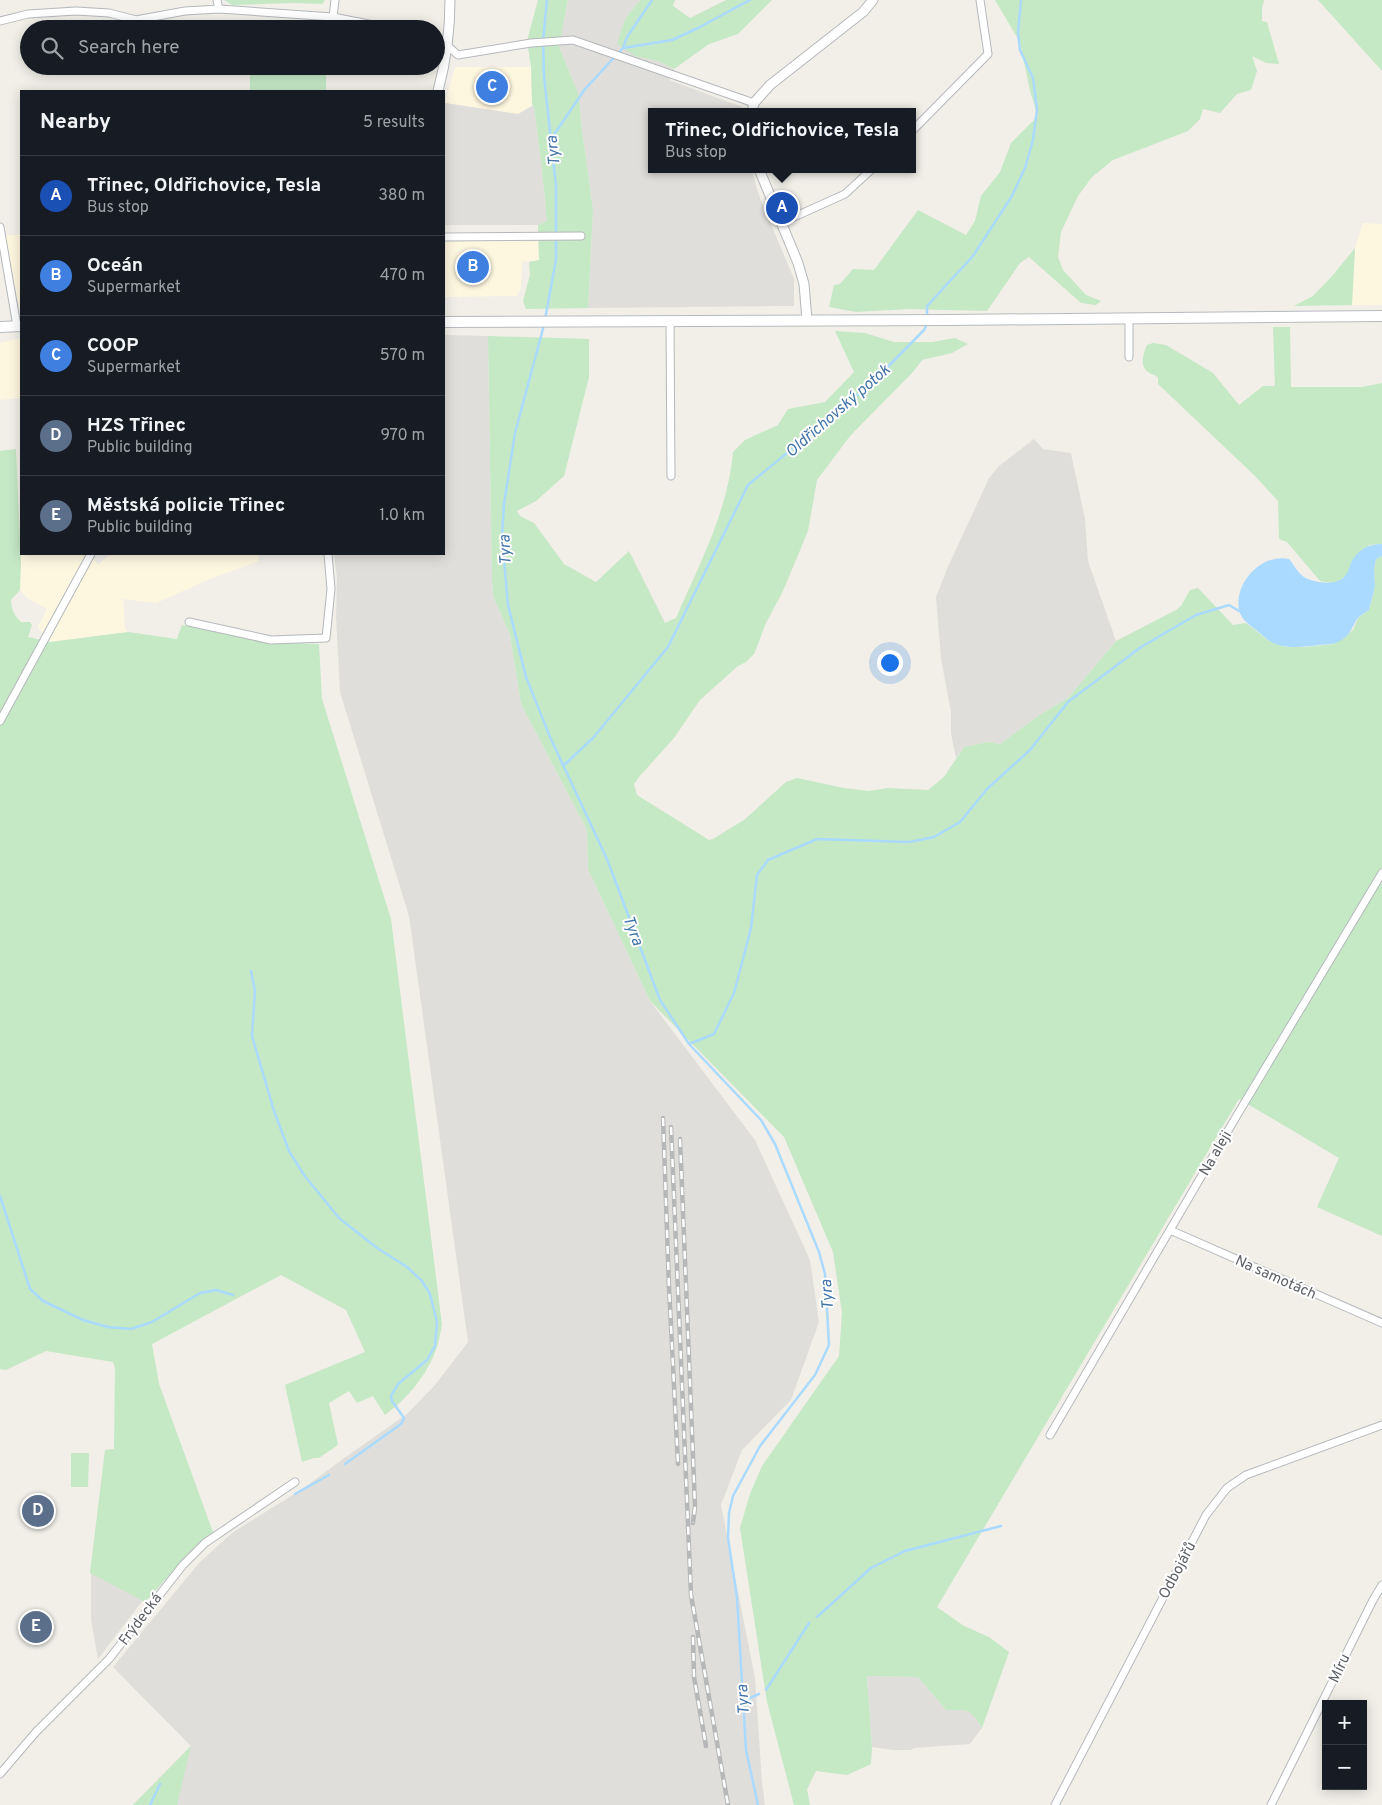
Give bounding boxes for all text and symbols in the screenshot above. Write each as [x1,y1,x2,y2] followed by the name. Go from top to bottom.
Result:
[20,20,445,75] search box
[38,34,66,62] icon: search
[78,36,180,60] text: Search here
[476,68,508,106] pin: C
[648,108,916,173] popup
[40,109,111,136] text: Nearby
[363,113,425,133] text: 5 results
[665,119,899,143] text: Třinec, Oldřichovice, Tesla
[542,134,566,167] water label: Tyra
[665,143,727,163] text: Bus stop
[87,174,321,198] text: Třinec, Oldřichovice, Tesla
[50,186,62,206] text: A
[378,186,425,206] text: 380 m
[766,189,798,227] pin: A
[87,198,149,218] text: Bus stop
[457,248,489,286] pin: B
[87,254,143,278] text: Oceán
[50,266,62,286] text: B
[380,266,425,286] text: 470 m
[87,278,181,298] text: Supermarket
[87,334,138,358] text: COOP
[51,346,61,366] text: C
[380,346,425,366] text: 570 m
[87,358,181,378] text: Supermarket
[782,360,895,462] water label: Oldřichovský potok
[87,414,186,438] text: HZS Třinec
[50,426,62,446] text: D
[380,426,425,446] text: 970 m
[87,438,192,458] text: Public building
[87,494,285,518] text: Městská policie Třinec
[51,506,61,526] text: E
[379,506,425,526] text: 1.0 km
[87,518,192,538] text: Public building
[495,533,517,566] water label: Tyra
[877,650,903,676] your location
[617,913,647,949] water label: Tyra
[1196,1128,1237,1180] street label: Na aleji
[1232,1252,1319,1305] street label: Na samotách
[817,1278,839,1311] water label: Tyra
[22,1492,54,1530] pin: D
[1155,1539,1201,1603] street label: Odbojářů
[115,1590,167,1650] street label: Frýdecká
[20,1608,52,1646] pin: E
[1325,1651,1355,1686] street label: Míru
[733,1683,755,1716] water label: Tyra
[1322,1700,1367,1790] map controls
[1322,1700,1367,1745] button: +
[1322,1745,1367,1790] button: −

